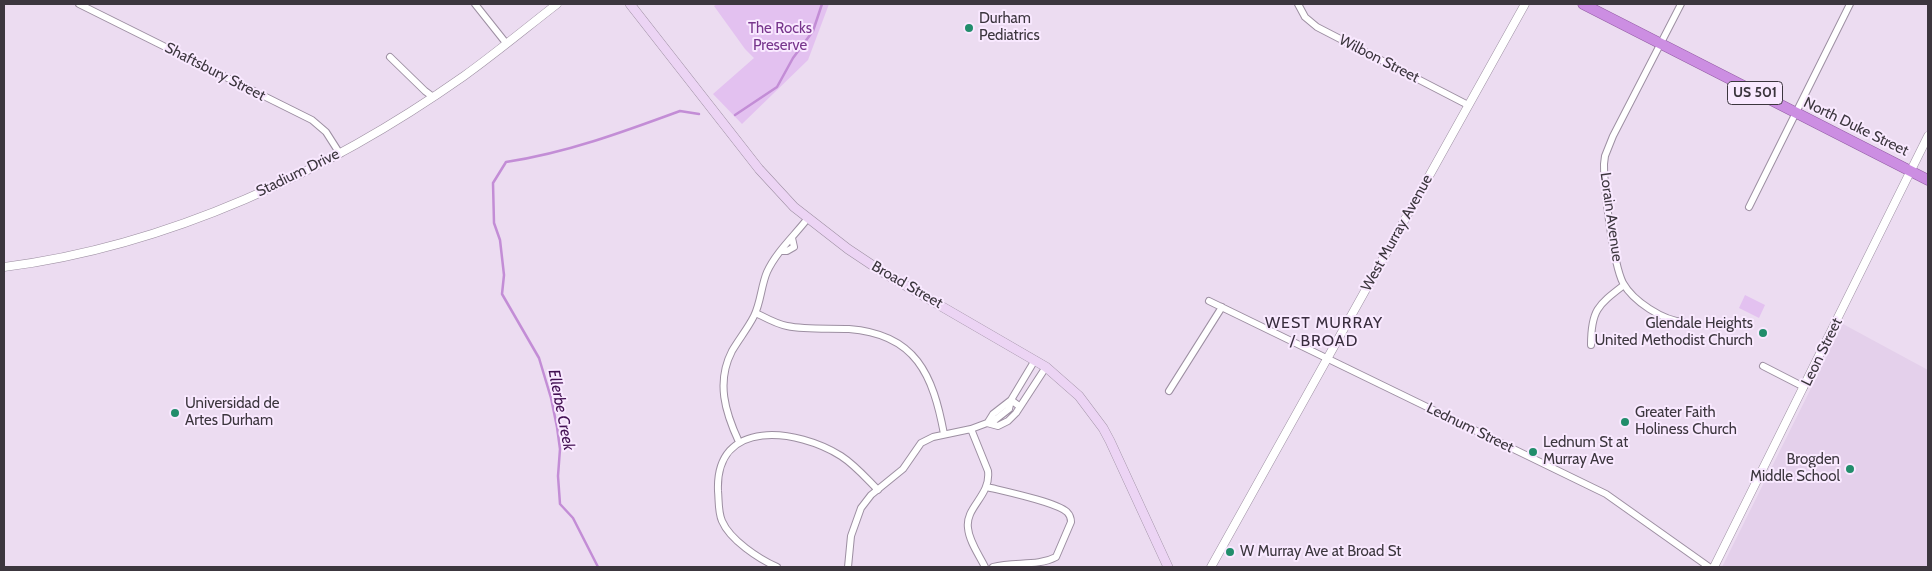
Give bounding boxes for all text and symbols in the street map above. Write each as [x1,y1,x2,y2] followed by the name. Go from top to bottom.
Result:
[979,10,1040,45] place label: Durham Pediatrics
[748,20,812,55] park label: The Rocks Preserve
[963,22,975,34] marker: Durham Pediatrics
[1336,31,1422,87] street label: Wilbon Street
[162,39,268,105] street label: Shaftsbury Street
[1728,82,1782,105] road number: US 501
[1801,94,1911,160] street label: North Duke Street
[253,145,343,201] street label: Stadium Drive
[1596,171,1626,263] street label: Lorain Avenue
[1357,172,1437,294] street label: West Murray Avenue
[868,257,946,313] street label: Broad Street
[1264,313,1384,351] district label: WEST MURRAY / BROAD
[1594,315,1753,350] place label: Glendale Heights United Methodist Church
[1798,315,1846,389] street label: Leon Street
[1757,327,1769,339] marker: Glendale Heights United Methodist Church
[544,368,578,452] water label: Ellerbe Creek
[185,395,279,430] place label: Universidad de Artes Durham
[1423,399,1517,457] street label: Lednum Street
[1635,404,1737,439] place label: Greater Faith Holiness Church
[169,407,181,419] marker: Universidad de Artes Durham
[1619,416,1631,428] marker: Greater Faith Holiness Church
[1543,434,1628,469] place label: Lednum St at Murray Ave
[1527,446,1539,458] marker: Lednum St at Murray Ave
[1750,451,1840,486] place label: Brogden Middle School
[1844,463,1856,475] marker: Brogden Middle School
[1240,543,1401,561] place label: W Murray Ave at Broad St
[1224,546,1236,558] marker: W Murray Ave at Broad St

